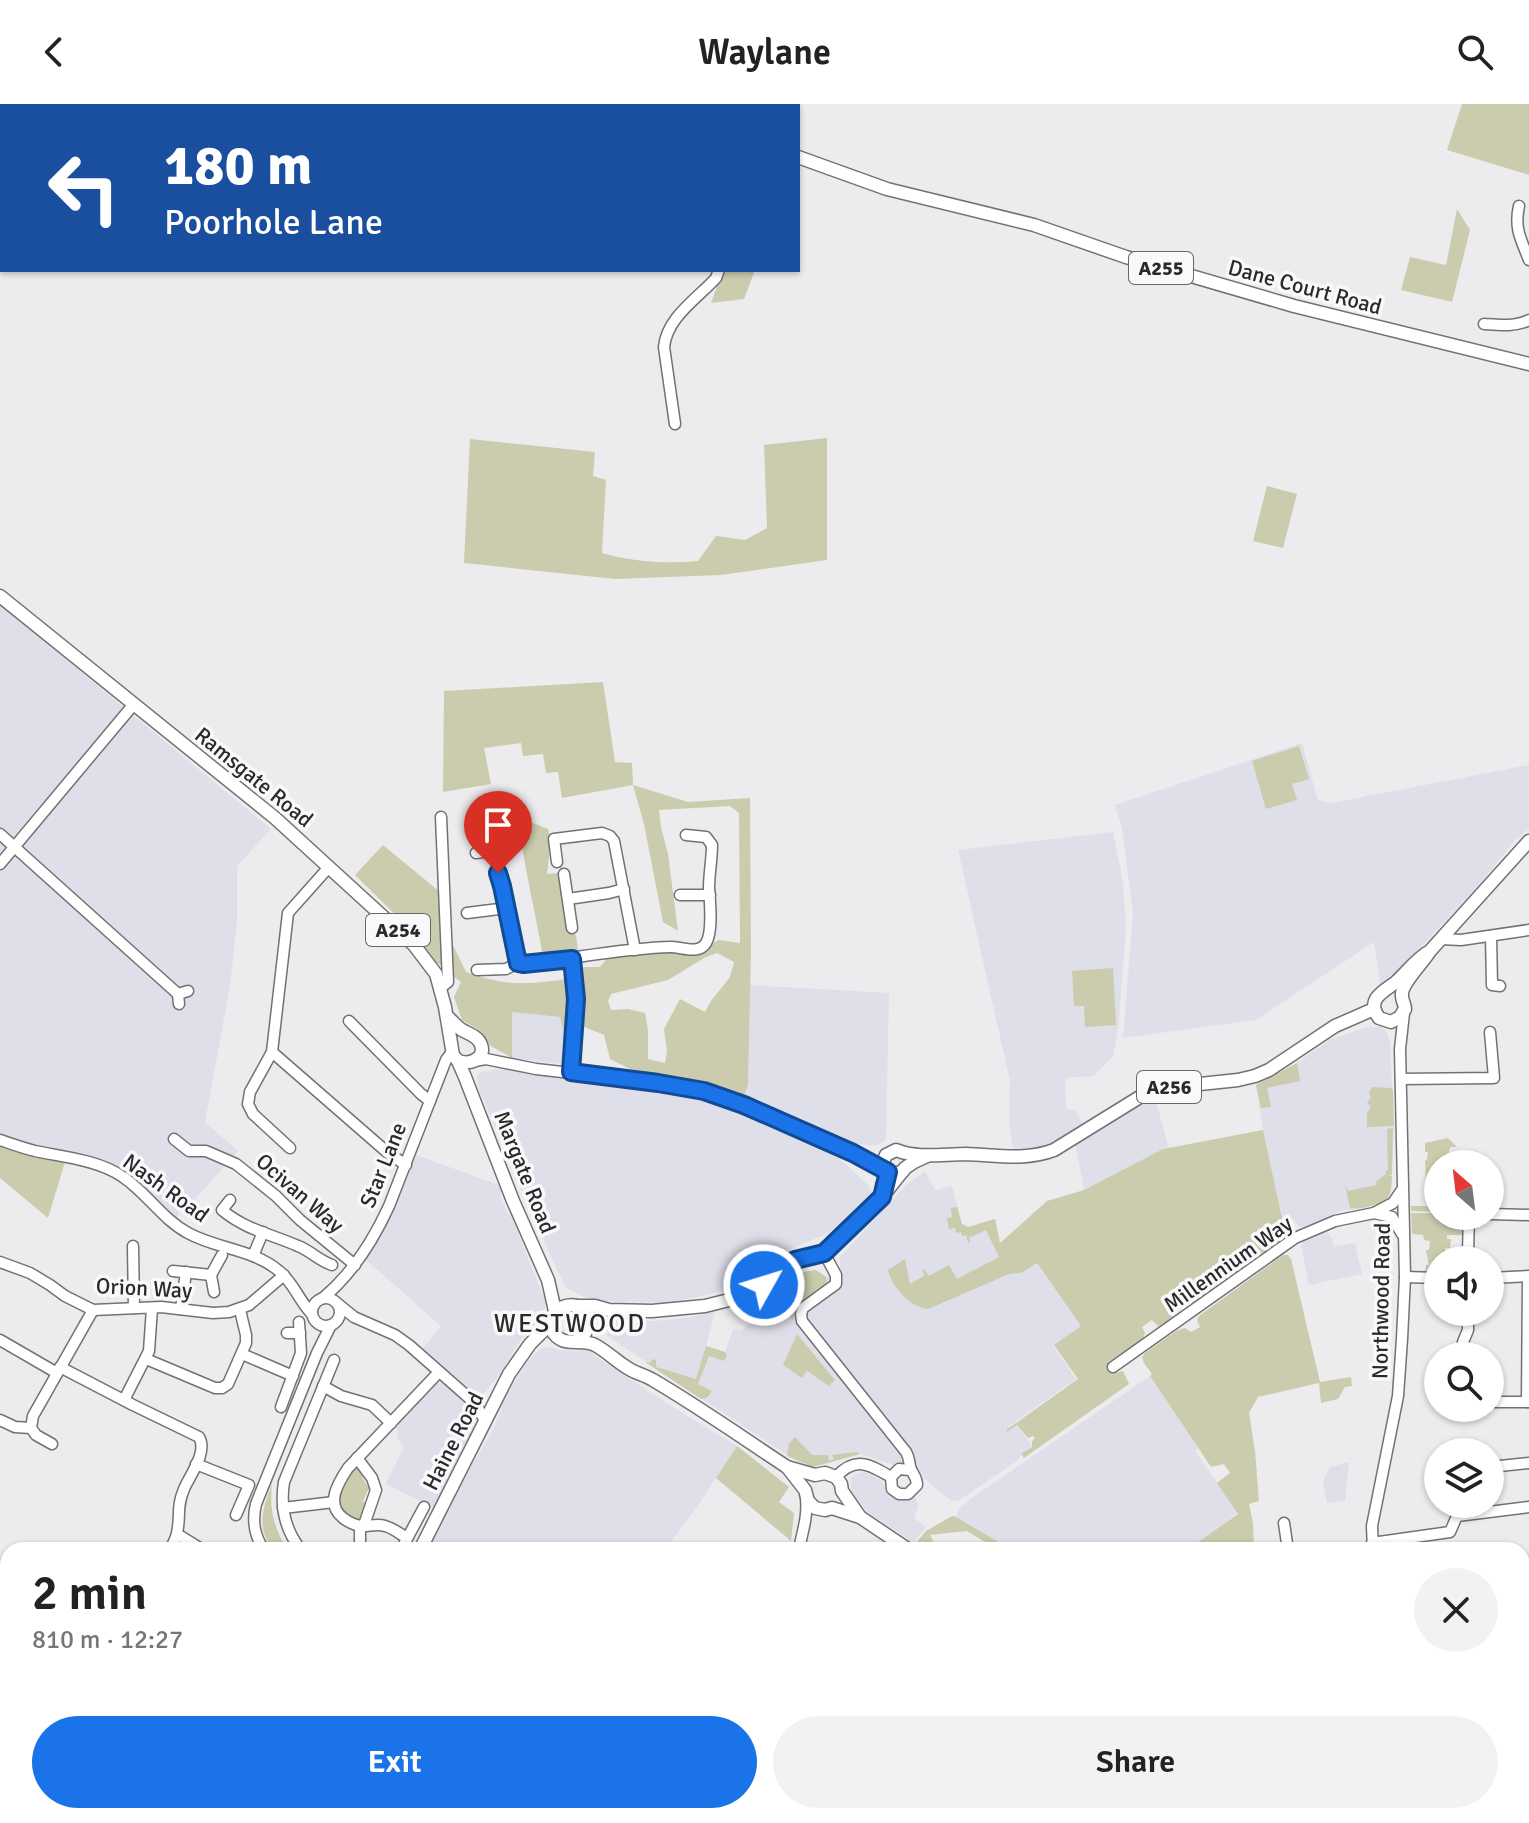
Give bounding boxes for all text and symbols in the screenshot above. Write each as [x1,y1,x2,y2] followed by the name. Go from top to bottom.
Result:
[32,30,76,74] icon: back
[698,30,831,75] text: Waylane
[1453,30,1497,74] icon: search
[164,131,312,200] text: 180 m
[32,136,136,240] icon: left
[164,200,383,245] text: Poorhole Lane
[1129,252,1193,284] road number: A255
[1225,254,1385,320] street label: Dane Court Road
[189,721,319,833] street label: Ramsgate Road
[464,791,532,873] pin
[476,803,520,847] icon: arrive
[366,914,430,946] road number: A254
[1137,1071,1201,1103] road number: A256
[488,1107,562,1237] street label: Margate Road
[354,1118,412,1212] street label: Star Lane
[250,1147,350,1239] street label: Ocivan Way
[118,1148,214,1228] street label: Nash Road
[1424,1150,1504,1230] north arrow
[1424,1150,1504,1518] map controls
[1159,1209,1298,1318] street label: Millennium Way
[1366,1223,1396,1379] street label: Northwood Road
[722,1243,806,1327] position arrow
[1424,1246,1504,1326] button: sound
[95,1272,193,1304] street label: Orion Way
[494,1308,646,1340] district label: WESTWOOD
[1424,1342,1504,1422] button: search
[417,1387,489,1495] street label: Haine Road
[1424,1438,1504,1518] button: layers
[32,1564,147,1623] text: 2 min
[1414,1568,1498,1652] button: close
[32,1624,183,1656] text: 810 m · 12:27
[32,1716,757,1808] button: Exit
[773,1716,1498,1808] button: Share

